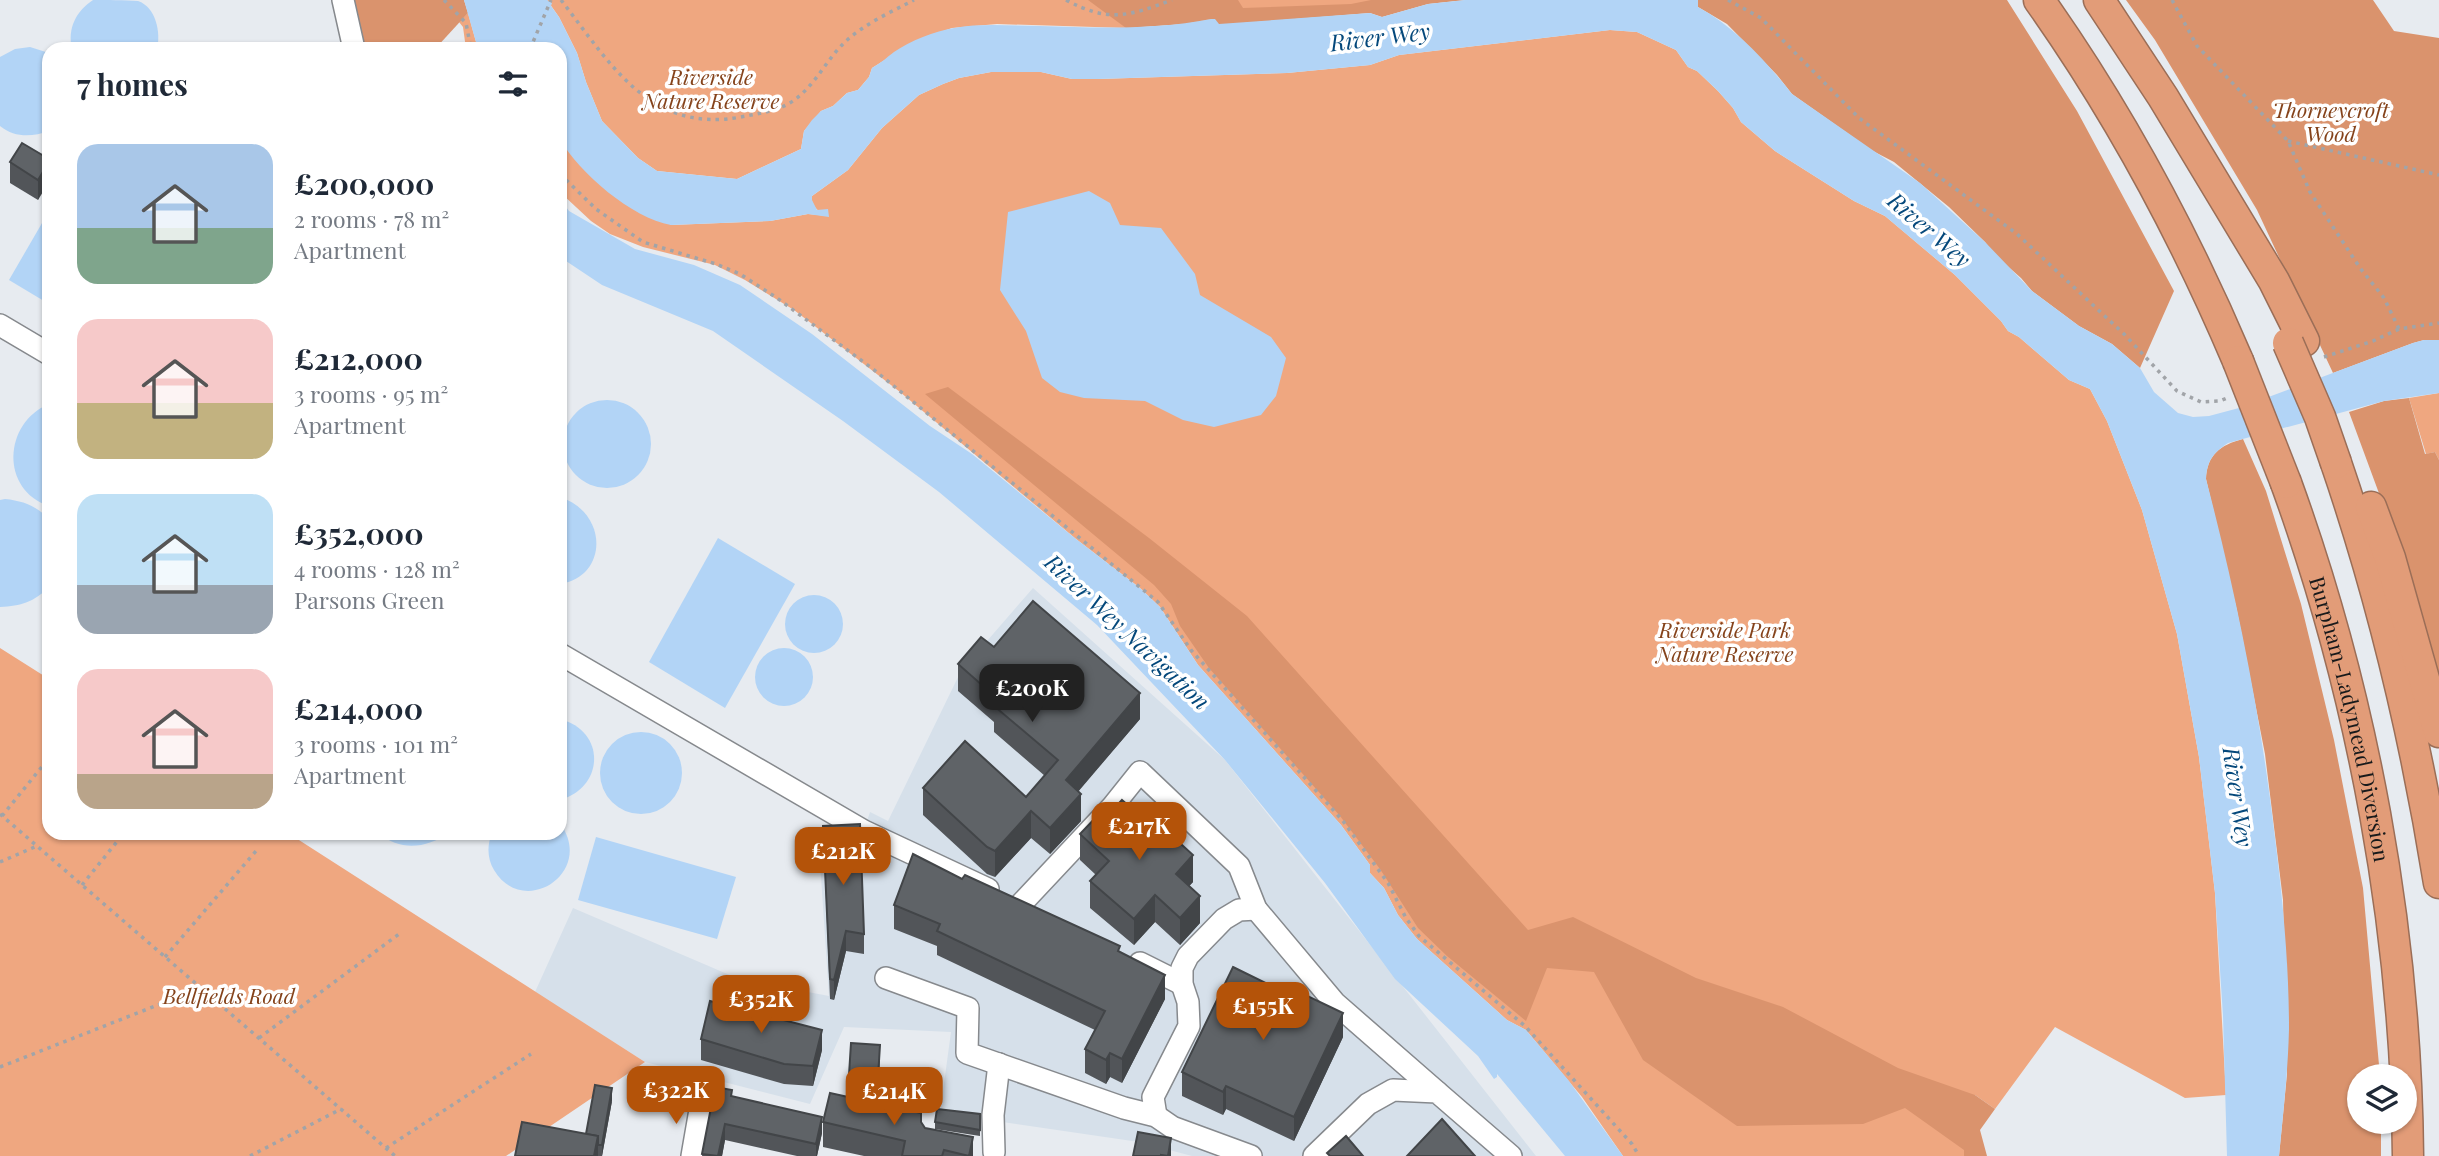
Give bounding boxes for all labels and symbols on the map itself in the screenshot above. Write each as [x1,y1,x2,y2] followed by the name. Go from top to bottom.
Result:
[1327,14,1432,58] water label: River Wey
[641,62,779,114] park label: Riverside Nature Reserve
[2273,95,2390,147] park label: Thorneycroft Wood
[1881,184,1978,274] water label: River Wey
[1038,546,1217,716] water label: River Wey Navigation
[2304,573,2397,864] street label: Burpham-Ladymead Diversion
[1655,615,1793,667] park label: Riverside Park Nature Reserve
[983,664,1081,724] pin: £200K
[2217,744,2261,849] water label: River Wey
[1090,802,1188,862] pin: £217K
[794,828,892,887] pin: £212K
[712,976,810,1035] pin: £352K
[162,981,296,1009] park label: Bellfields Road
[1214,982,1312,1042] pin: £155K
[627,1066,725,1126] pin: £322K
[845,1068,943,1127] pin: £214K

